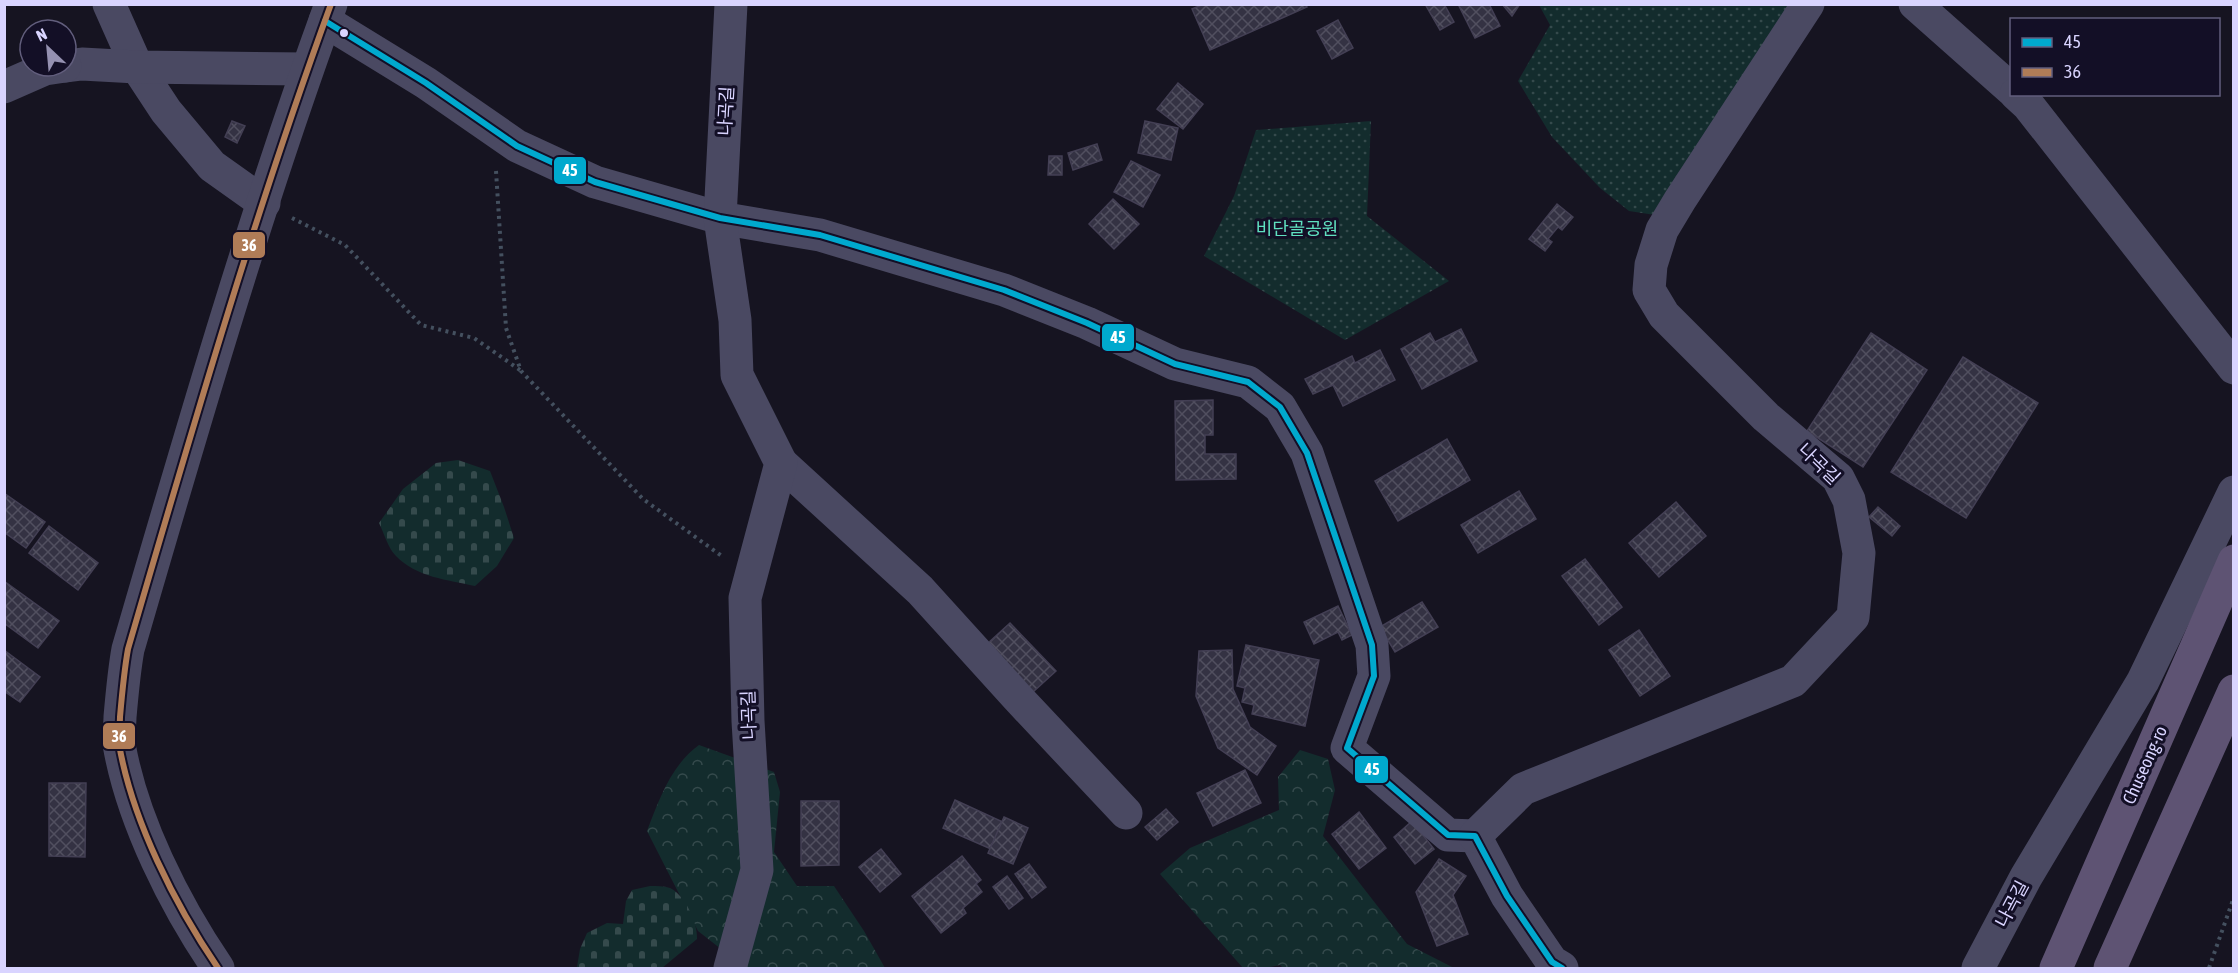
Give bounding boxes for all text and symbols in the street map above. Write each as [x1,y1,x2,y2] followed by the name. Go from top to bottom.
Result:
[18,18,78,78] north arrow
[2010,18,2220,96] legend
[33,24,50,45] text: N
[338,27,350,39] unlabelled marker
[2064,31,2081,52] text: 45
[2064,61,2081,82] text: 36
[714,86,737,136] street label: 나곡길
[553,156,587,185] line badge: 45
[561,161,578,179] text: 45
[1256,218,1338,239] park label: 비단골공원
[232,231,266,259] line badge: 36
[241,236,257,254] text: 36
[1101,323,1135,352] line badge: 45
[1109,328,1126,346] text: 45
[1794,439,1845,488] street label: 나곡길
[737,690,760,740] street label: 나곡길
[102,722,136,750] line badge: 36
[2118,723,2171,807] street label: Chuseong-ro
[111,727,127,745] text: 36
[1354,755,1389,784] line badge: 45
[1363,760,1380,778] text: 45
[1991,877,2032,931] street label: 나곡길

